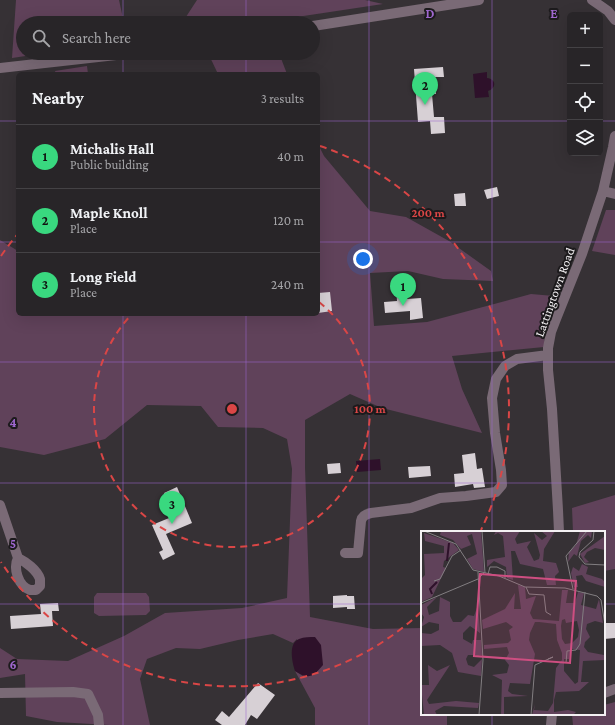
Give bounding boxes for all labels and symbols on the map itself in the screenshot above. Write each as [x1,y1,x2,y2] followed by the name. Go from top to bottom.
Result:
[426,6,435,21] text: D
[550,6,558,21] text: E
[412,72,438,105] pin: 2
[411,206,445,220] text: 200 m
[531,245,578,339] street label: Lattingtown Road
[353,249,373,269] your location
[390,273,416,306] pin: 1
[225,402,239,416] centre of rings
[354,402,387,416] text: 100 m
[9,415,17,430] text: 4
[159,491,185,524] pin: 3
[421,531,605,715] inset map
[10,536,16,551] text: 5
[9,657,17,672] text: 6

